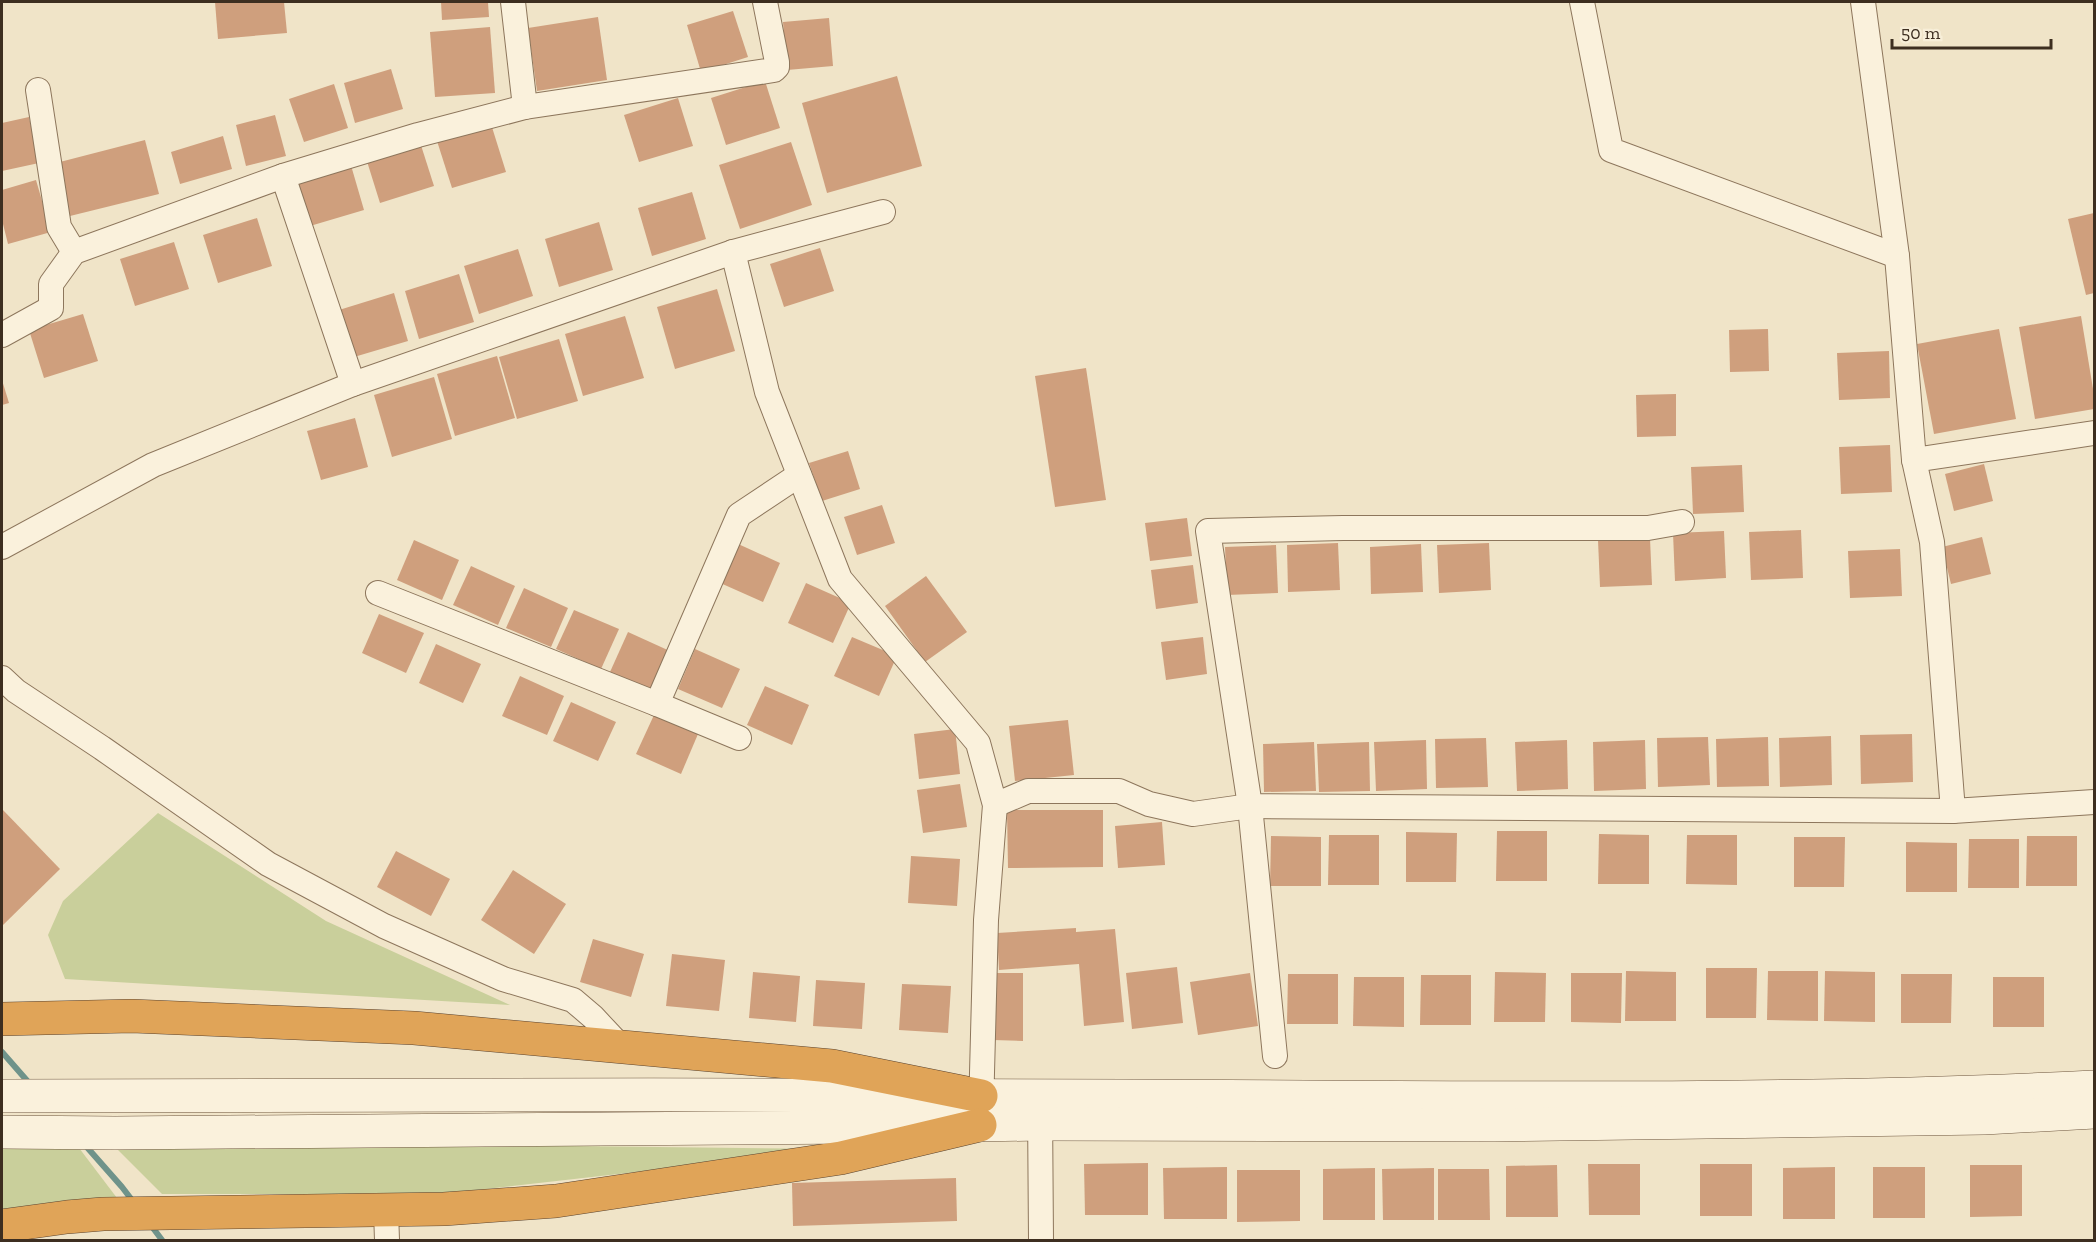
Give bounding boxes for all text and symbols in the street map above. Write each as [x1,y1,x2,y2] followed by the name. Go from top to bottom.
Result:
[1892,12,2051,50] scale bar
[1901,22,1941,44] text: 50 m

